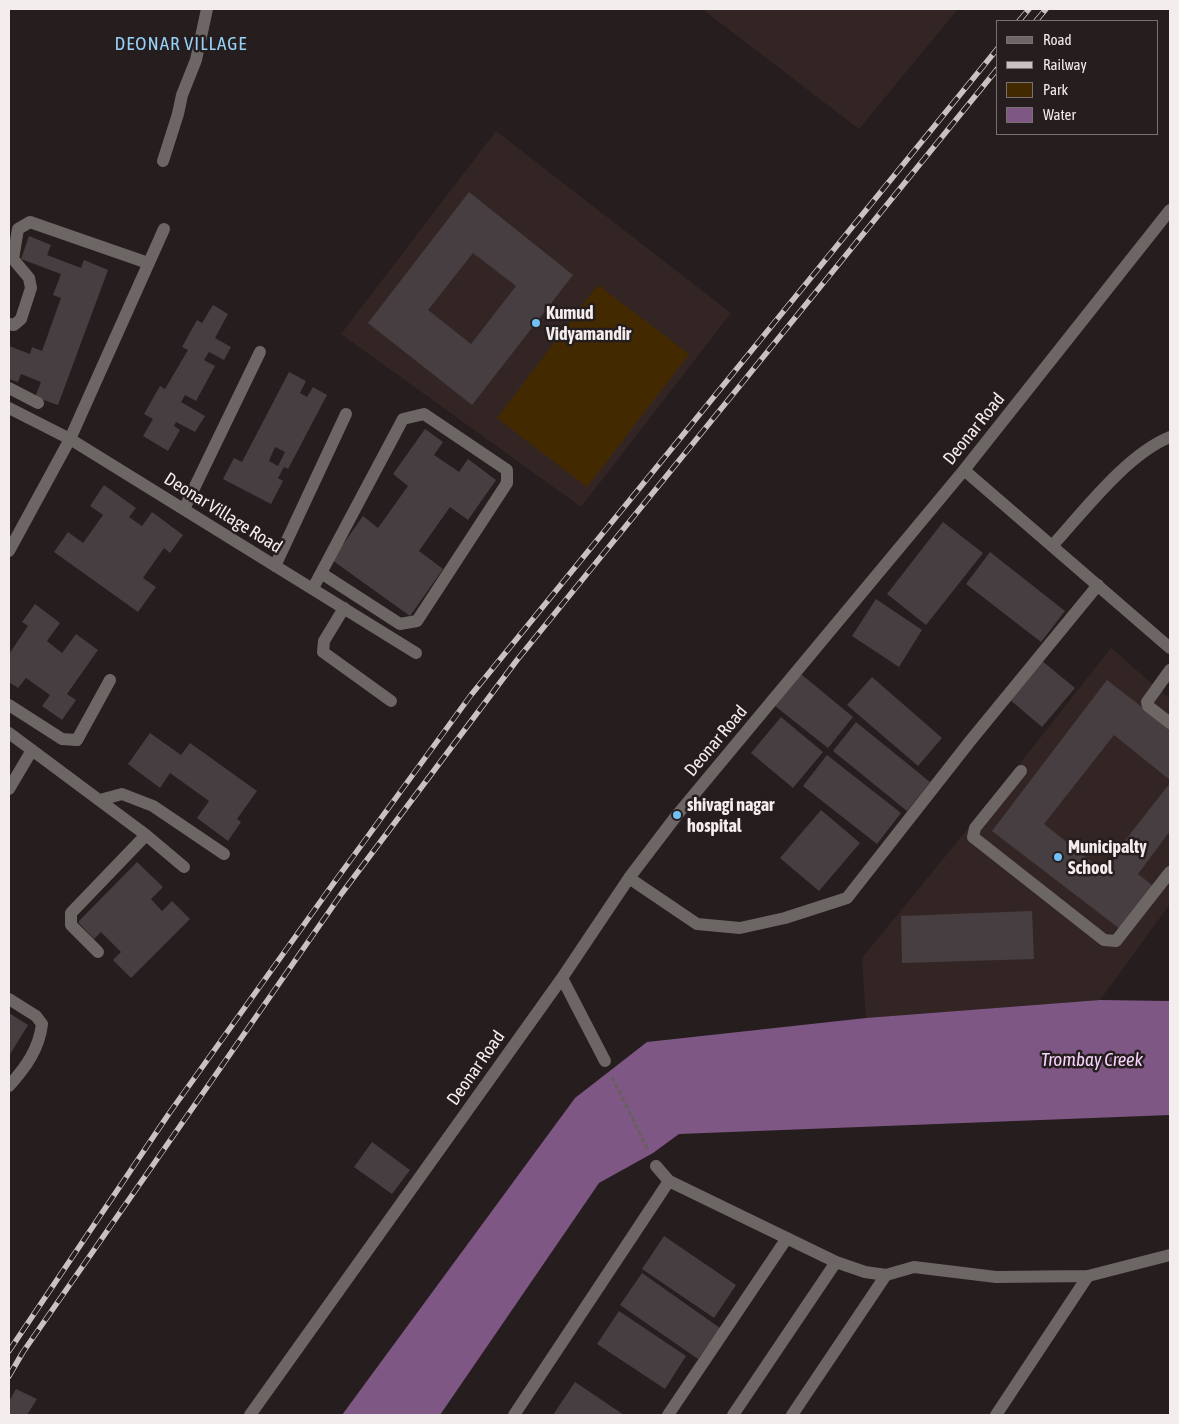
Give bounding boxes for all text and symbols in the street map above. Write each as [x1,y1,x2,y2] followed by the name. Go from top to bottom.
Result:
[996,20,1159,135] legend
[1043,31,1072,48] text: Road
[113,33,249,55] district label: DEONAR VILLAGE
[1043,56,1087,73] text: Railway
[1043,81,1068,98] text: Park
[1043,106,1076,123] text: Water
[546,302,631,344] place label: Kumud Vidyamandir
[530,317,542,329] marker: Kumud Vidyamandir
[939,389,1009,469] street label: Deonar Road
[160,468,286,558] street label: Deonar Village Road
[680,701,752,781] street label: Deonar Road
[687,794,774,836] place label: shivagi nagar hospital
[671,809,683,821] marker: shivagi nagar hospital
[1068,836,1147,879] place label: Municipalty School
[1052,851,1064,863] marker: Municipalty School
[443,1027,509,1109] street label: Deonar Road
[1041,1049,1143,1071] water label: Trombay Creek

